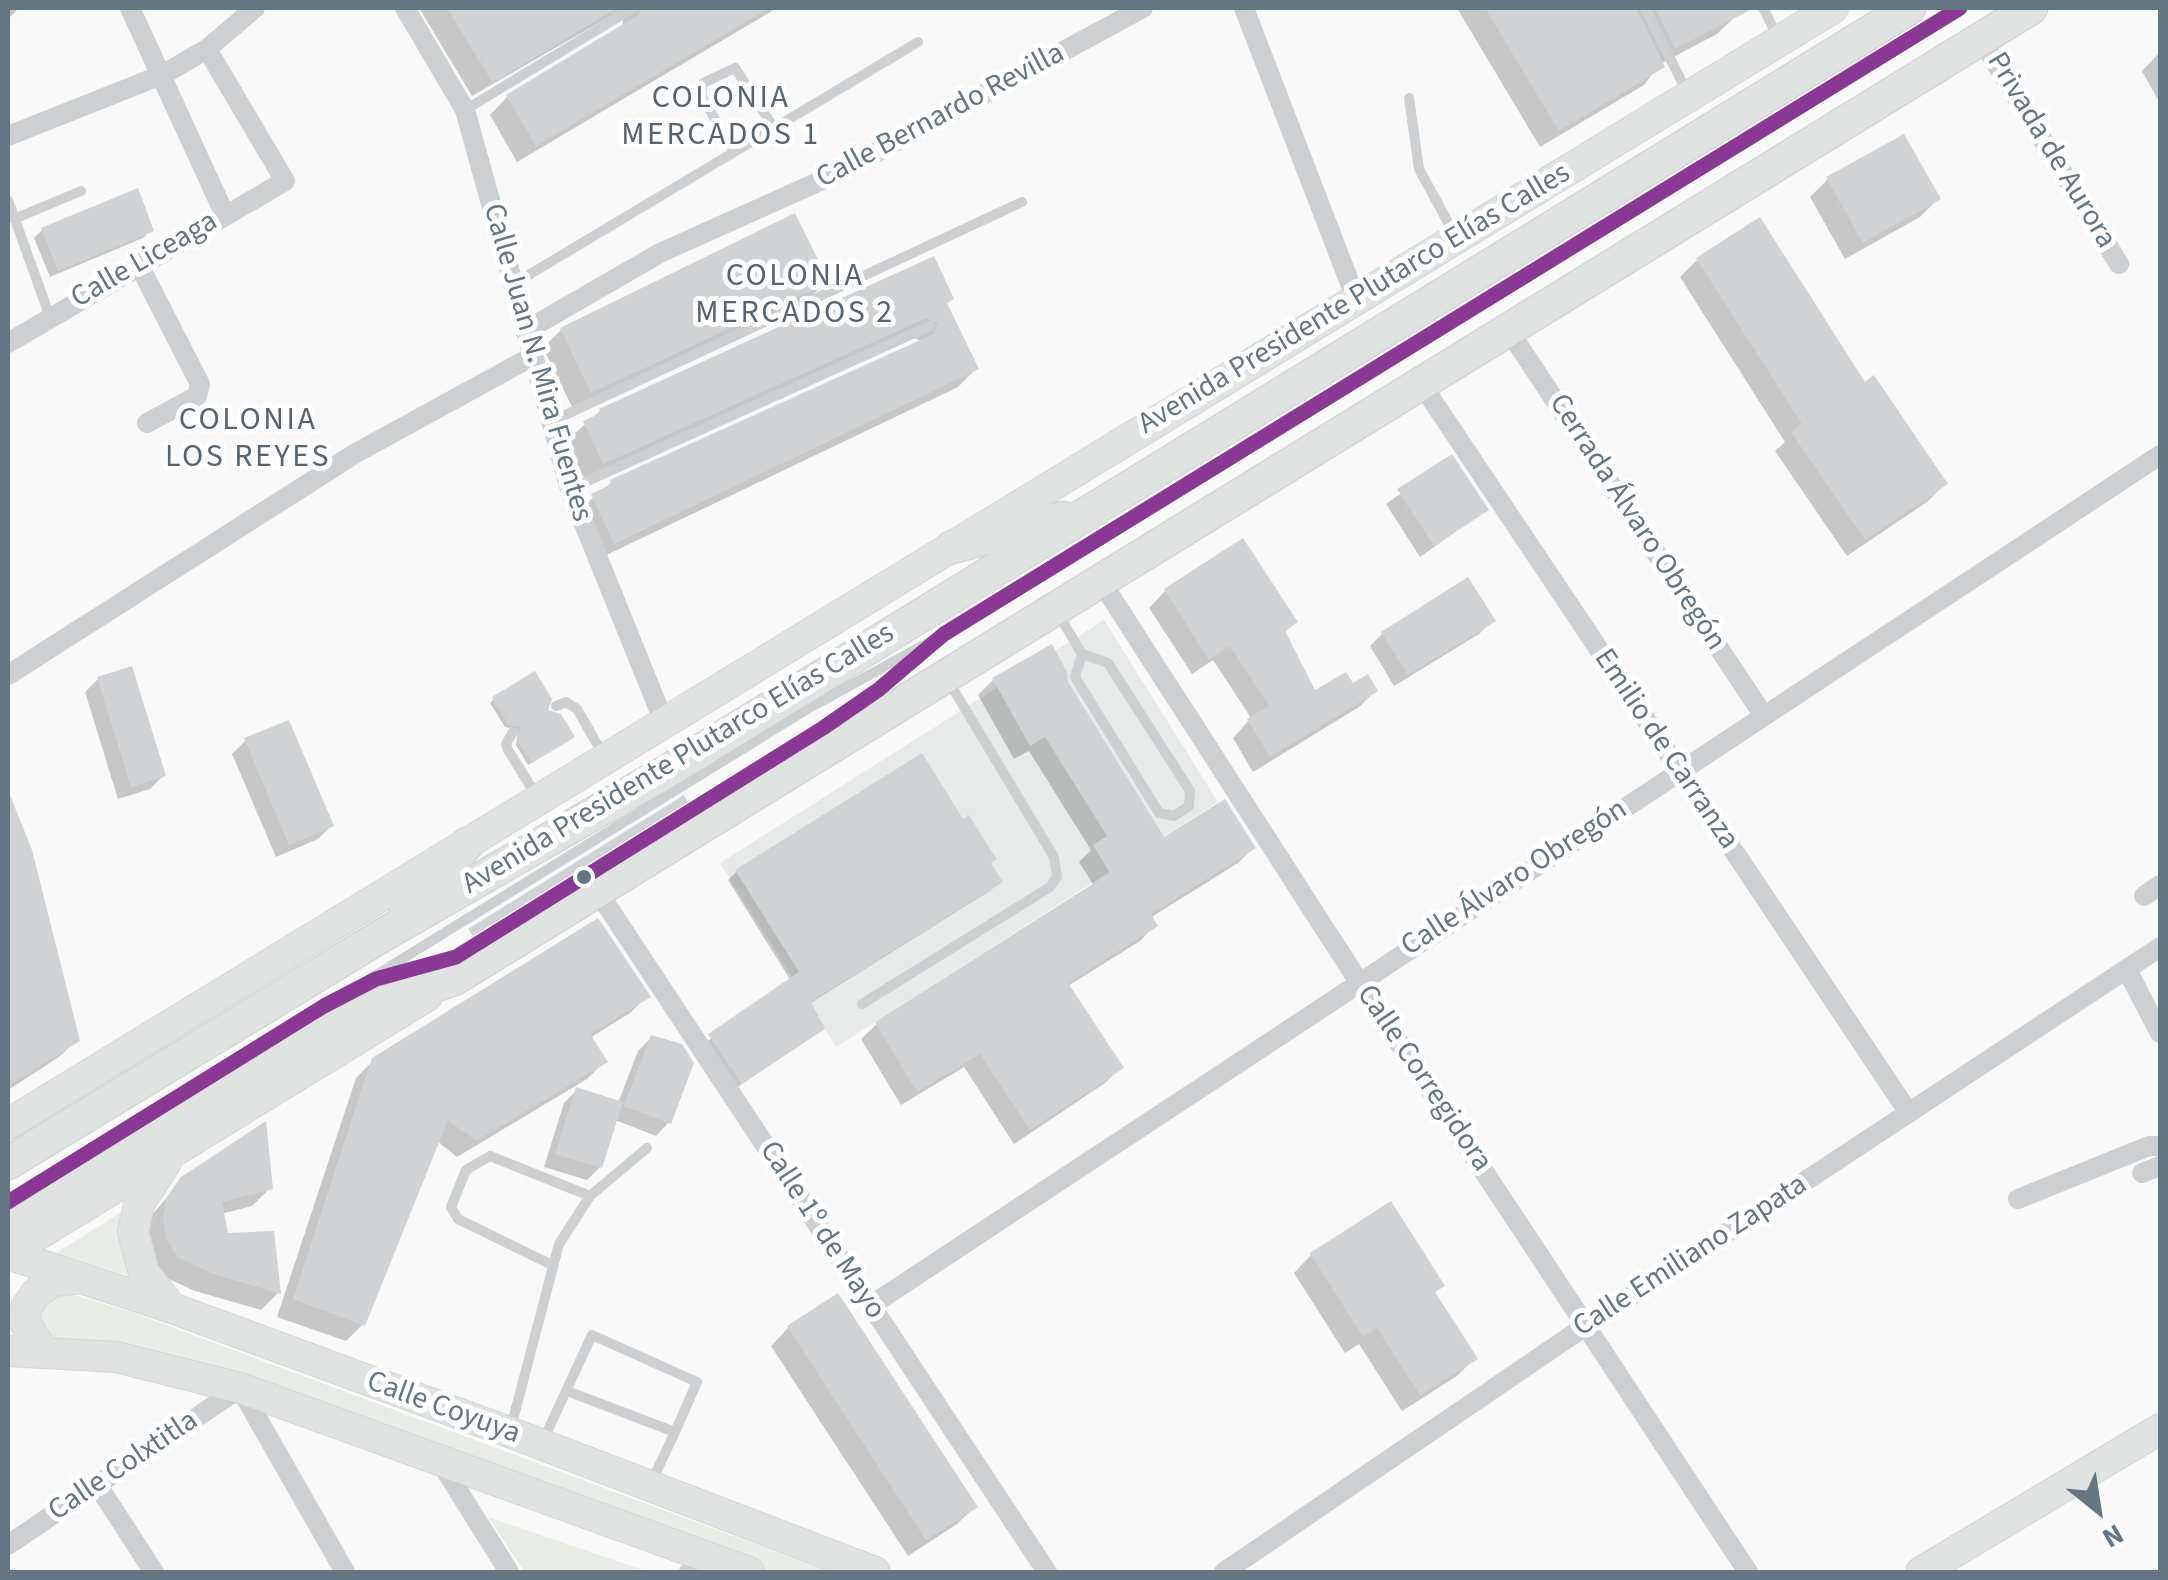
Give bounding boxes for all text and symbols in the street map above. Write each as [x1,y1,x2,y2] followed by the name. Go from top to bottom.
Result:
[811,36,1071,198] street label: Calle Bernardo Revilla
[1977,46,2123,256] street label: Privada de Aurora
[621,81,821,156] district label: COLONIA MERCADOS 1
[1133,156,1577,444] street label: Avenida Presidente Plutarco Elías Calles
[473,200,599,526] street label: Calle Juan N. Mira Fuentes
[66,205,224,317] street label: Calle Liceaga
[695,259,895,334] district label: COLONIA MERCADOS 2
[1540,388,1732,658] street label: Cerrada Álvaro Obregón
[165,403,331,478] district label: COLONIA LOS REYES
[457,616,901,904] street label: Avenida Presidente Plutarco Elías Calles
[1585,643,1745,857] street label: Emilio de Carranza
[1395,793,1635,965] street label: Calle Álvaro Obregón
[574,867,594,887] unlabelled marker
[1347,979,1499,1179] street label: Calle Corregidora
[750,1135,892,1327] street label: Calle 1º de Mayo
[1567,1168,1815,1346] street label: Calle Emiliano Zapata
[361,1365,525,1453] street label: Calle Coyuya
[42,1404,206,1530] street label: Calle Colxtitla
[2048,1460,2148,1560] north arrow
[2095,1514,2131,1558] text: N

